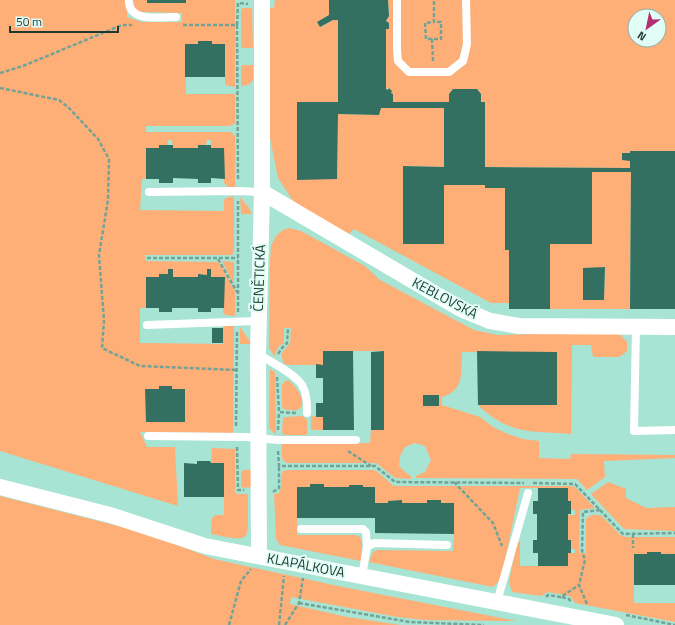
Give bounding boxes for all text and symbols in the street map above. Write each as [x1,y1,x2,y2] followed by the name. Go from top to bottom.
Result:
[10,8,118,34] scale bar
[627,8,667,48] north arrow
[16,12,42,31] text: 50 m
[634,28,649,45] text: N
[247,243,270,312] street label: ČENĚTICKÁ
[409,271,482,324] street label: KEBLOVSKÁ
[265,547,347,582] street label: KLAPÁLKOVA

